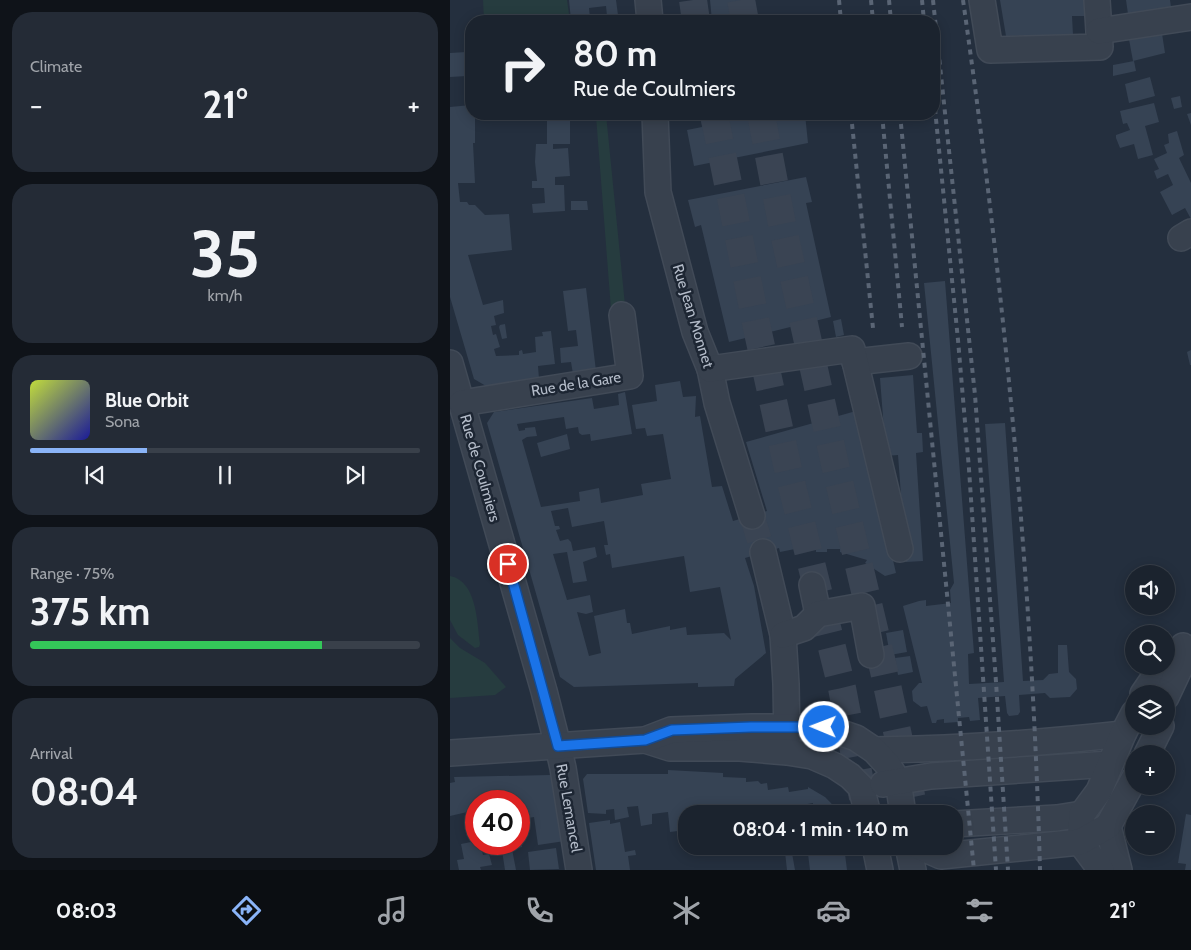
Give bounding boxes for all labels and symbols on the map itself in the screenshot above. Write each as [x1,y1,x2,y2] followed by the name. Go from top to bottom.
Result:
[669,262,717,370] street label: Rue Jean Monnet
[530,368,623,400] street label: Rue de la Gare
[456,412,504,524] street label: Rue de Coulmiers
[487,543,529,585] pin
[797,700,849,752] position arrow
[552,762,586,854] street label: Rue Lemancel
[465,790,530,855] speed limit sign: 40

